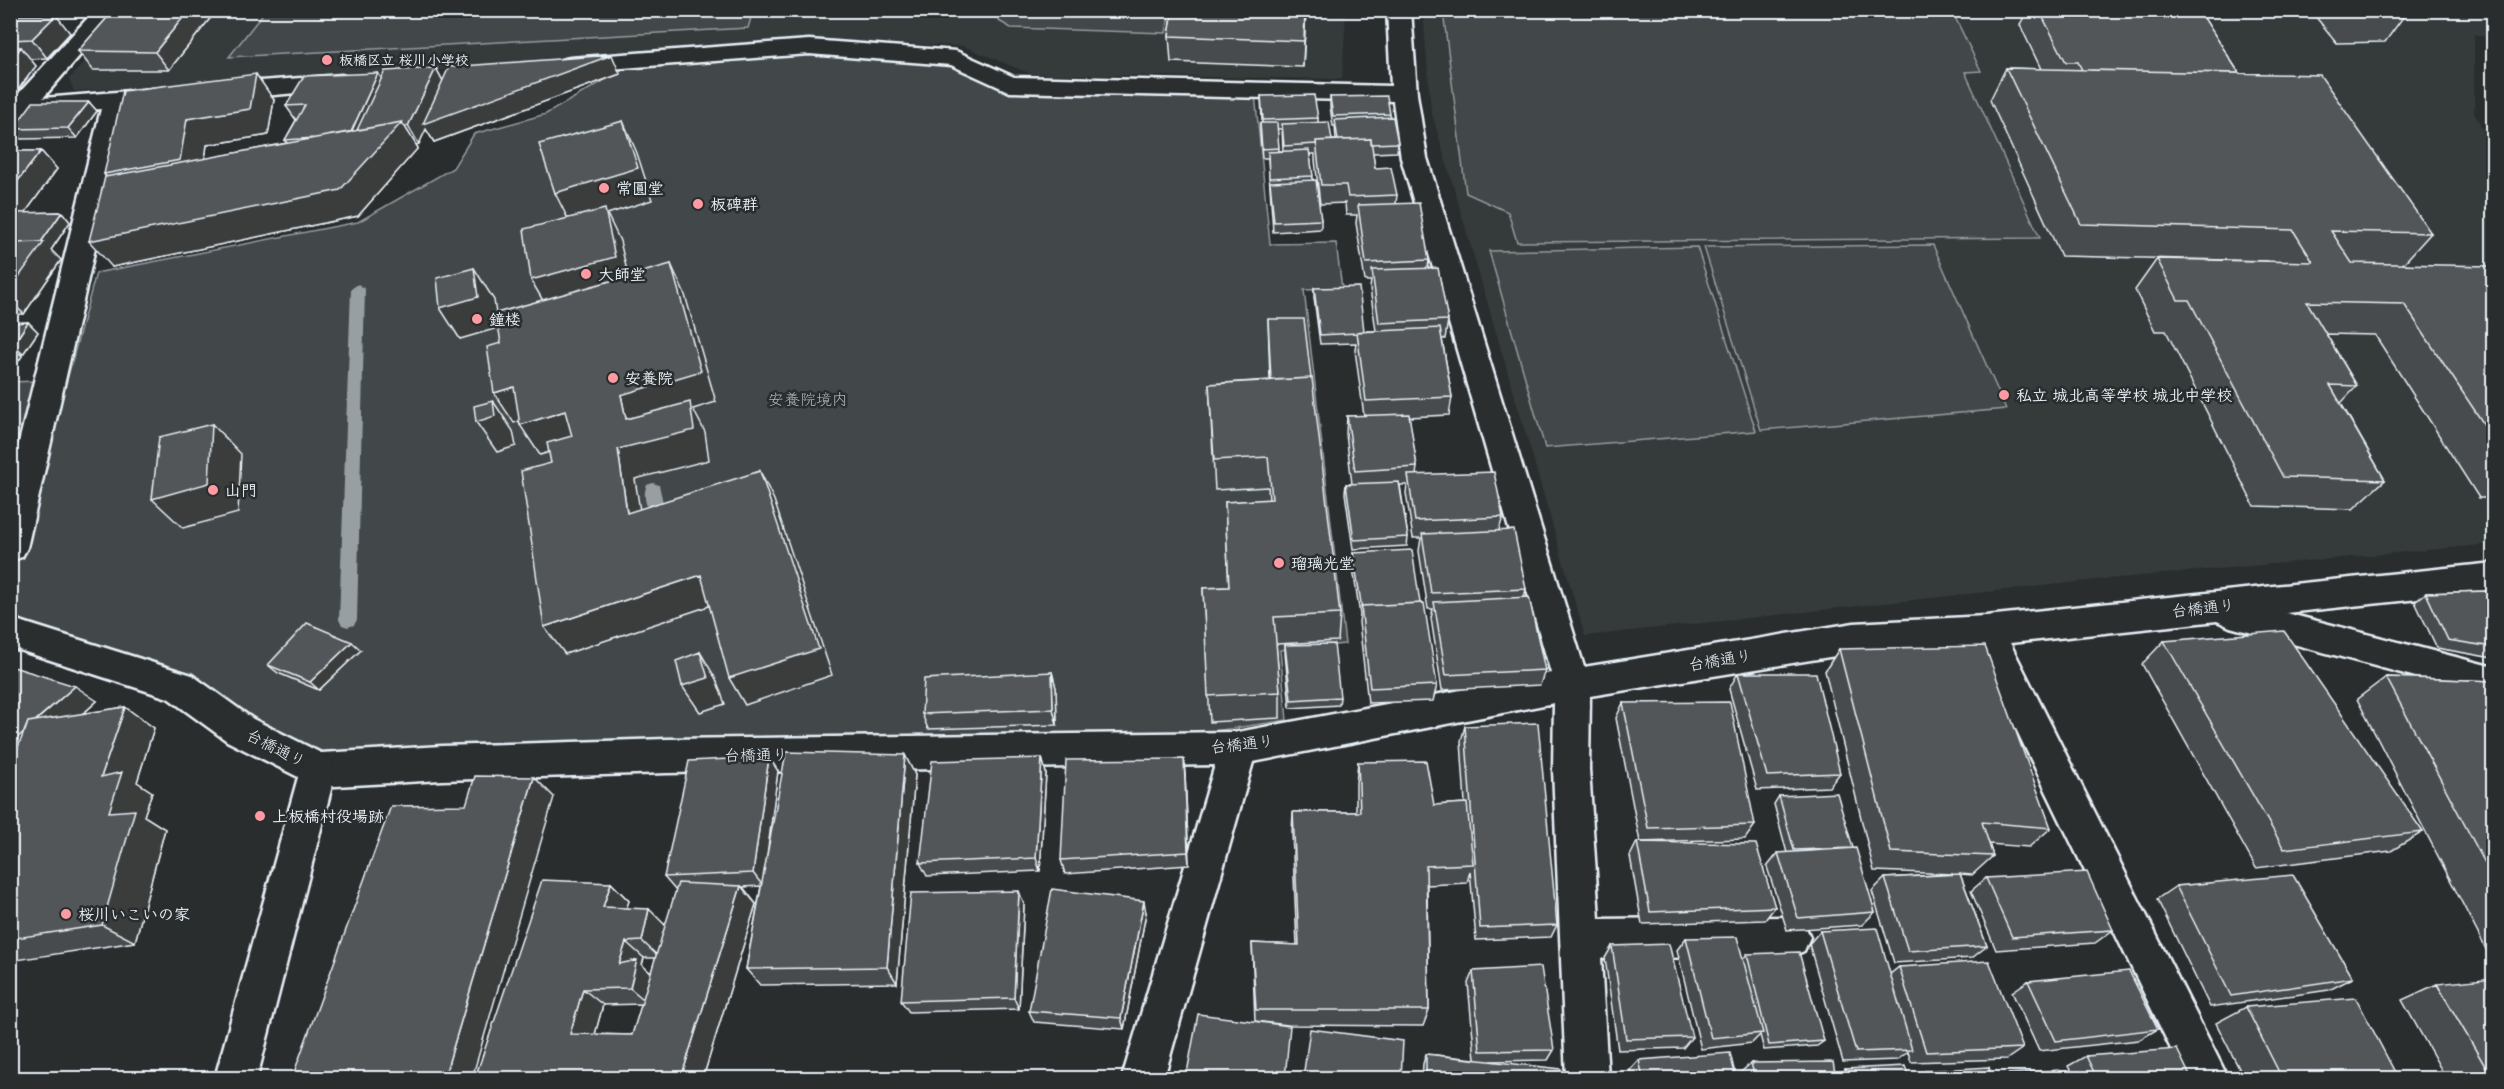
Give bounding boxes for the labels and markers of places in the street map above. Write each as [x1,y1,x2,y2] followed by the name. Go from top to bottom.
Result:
[339,48,469,73] place label: 板橋区立 桜川小学校
[320,53,334,67] marker: 板橋区立 桜川小学校
[616,174,664,203] place label: 常圓堂
[597,181,611,195] marker: 常圓堂
[710,190,758,219] place label: 板碑群
[691,197,705,211] marker: 板碑群
[598,260,646,289] place label: 大師堂
[579,267,593,281] marker: 大師堂
[489,305,521,334] place label: 鐘楼
[470,312,484,326] marker: 鐘楼
[625,364,673,393] place label: 安養院
[606,371,620,385] marker: 安養院
[2016,381,2232,410] place label: 私立 城北高等学校 城北中学校
[1997,388,2011,402] marker: 私立 城北高等学校 城北中学校
[225,476,257,505] place label: 山門
[206,483,220,497] marker: 山門
[1291,549,1355,578] place label: 瑠璃光堂
[1272,556,1286,570] marker: 瑠璃光堂
[272,802,384,831] place label: 上板橋村役場跡
[253,809,267,823] marker: 上板橋村役場跡
[78,900,190,929] place label: 桜川いこいの家
[59,907,73,921] marker: 桜川いこいの家

